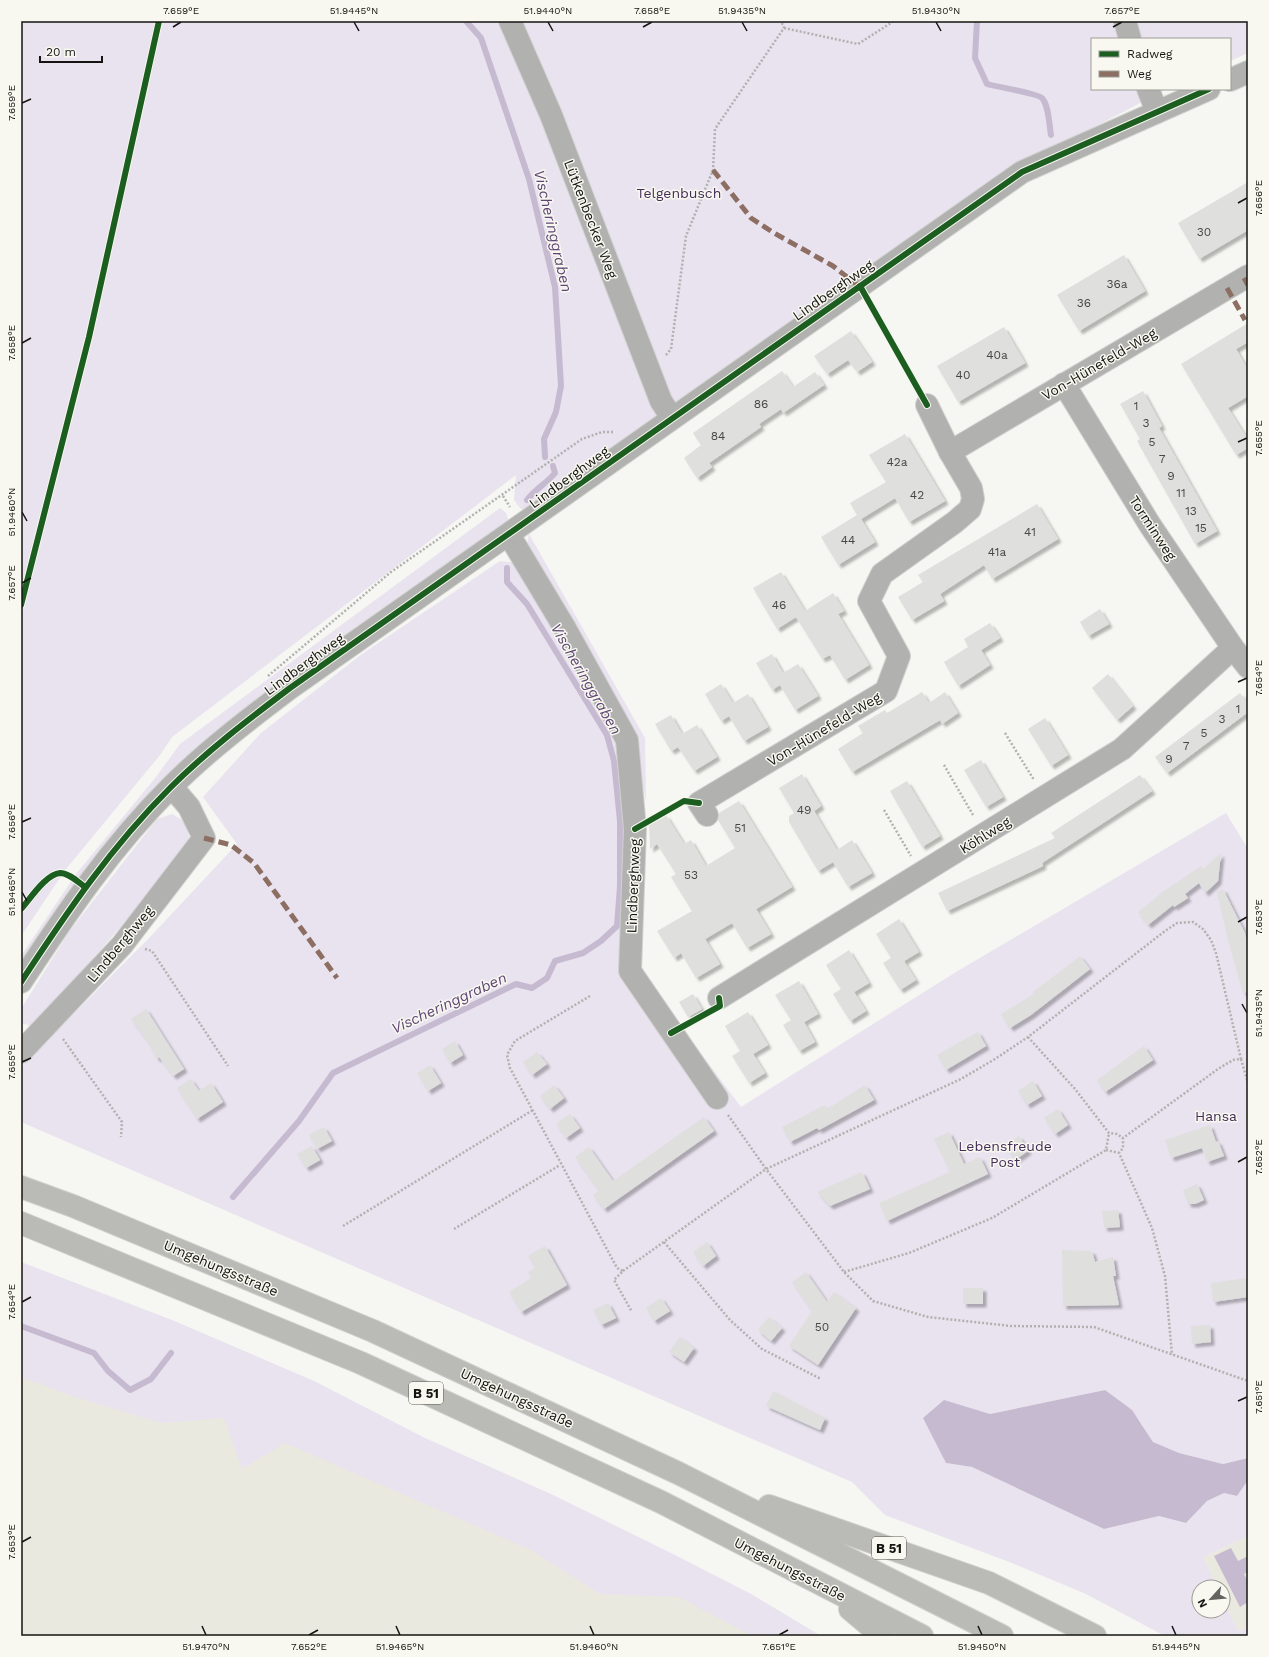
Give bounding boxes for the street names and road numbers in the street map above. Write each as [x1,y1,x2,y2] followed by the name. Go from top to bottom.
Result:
[561,157,621,281] street label: Lütkenbecker Weg
[790,256,877,324] street label: Lindberghweg
[1039,324,1160,403] street label: Von-Hünefeld-Weg
[526,442,612,511] street label: Lindberghweg
[1126,493,1180,564] street label: Torminweg
[261,629,347,698] street label: Lindberghweg
[764,688,884,769] street label: Von-Hünefeld-Weg
[957,813,1014,857] street label: Köhlweg
[623,838,643,934] street label: Lindberghweg
[83,902,157,985] street label: Lindberghweg
[161,1237,281,1299] street label: Umgehungsstraße
[458,1365,576,1431] street label: Umgehungsstraße
[409,1382,443,1404] road number: B 51
[732,1534,848,1604] street label: Umgehungsstraße
[872,1537,906,1559] road number: B 51

